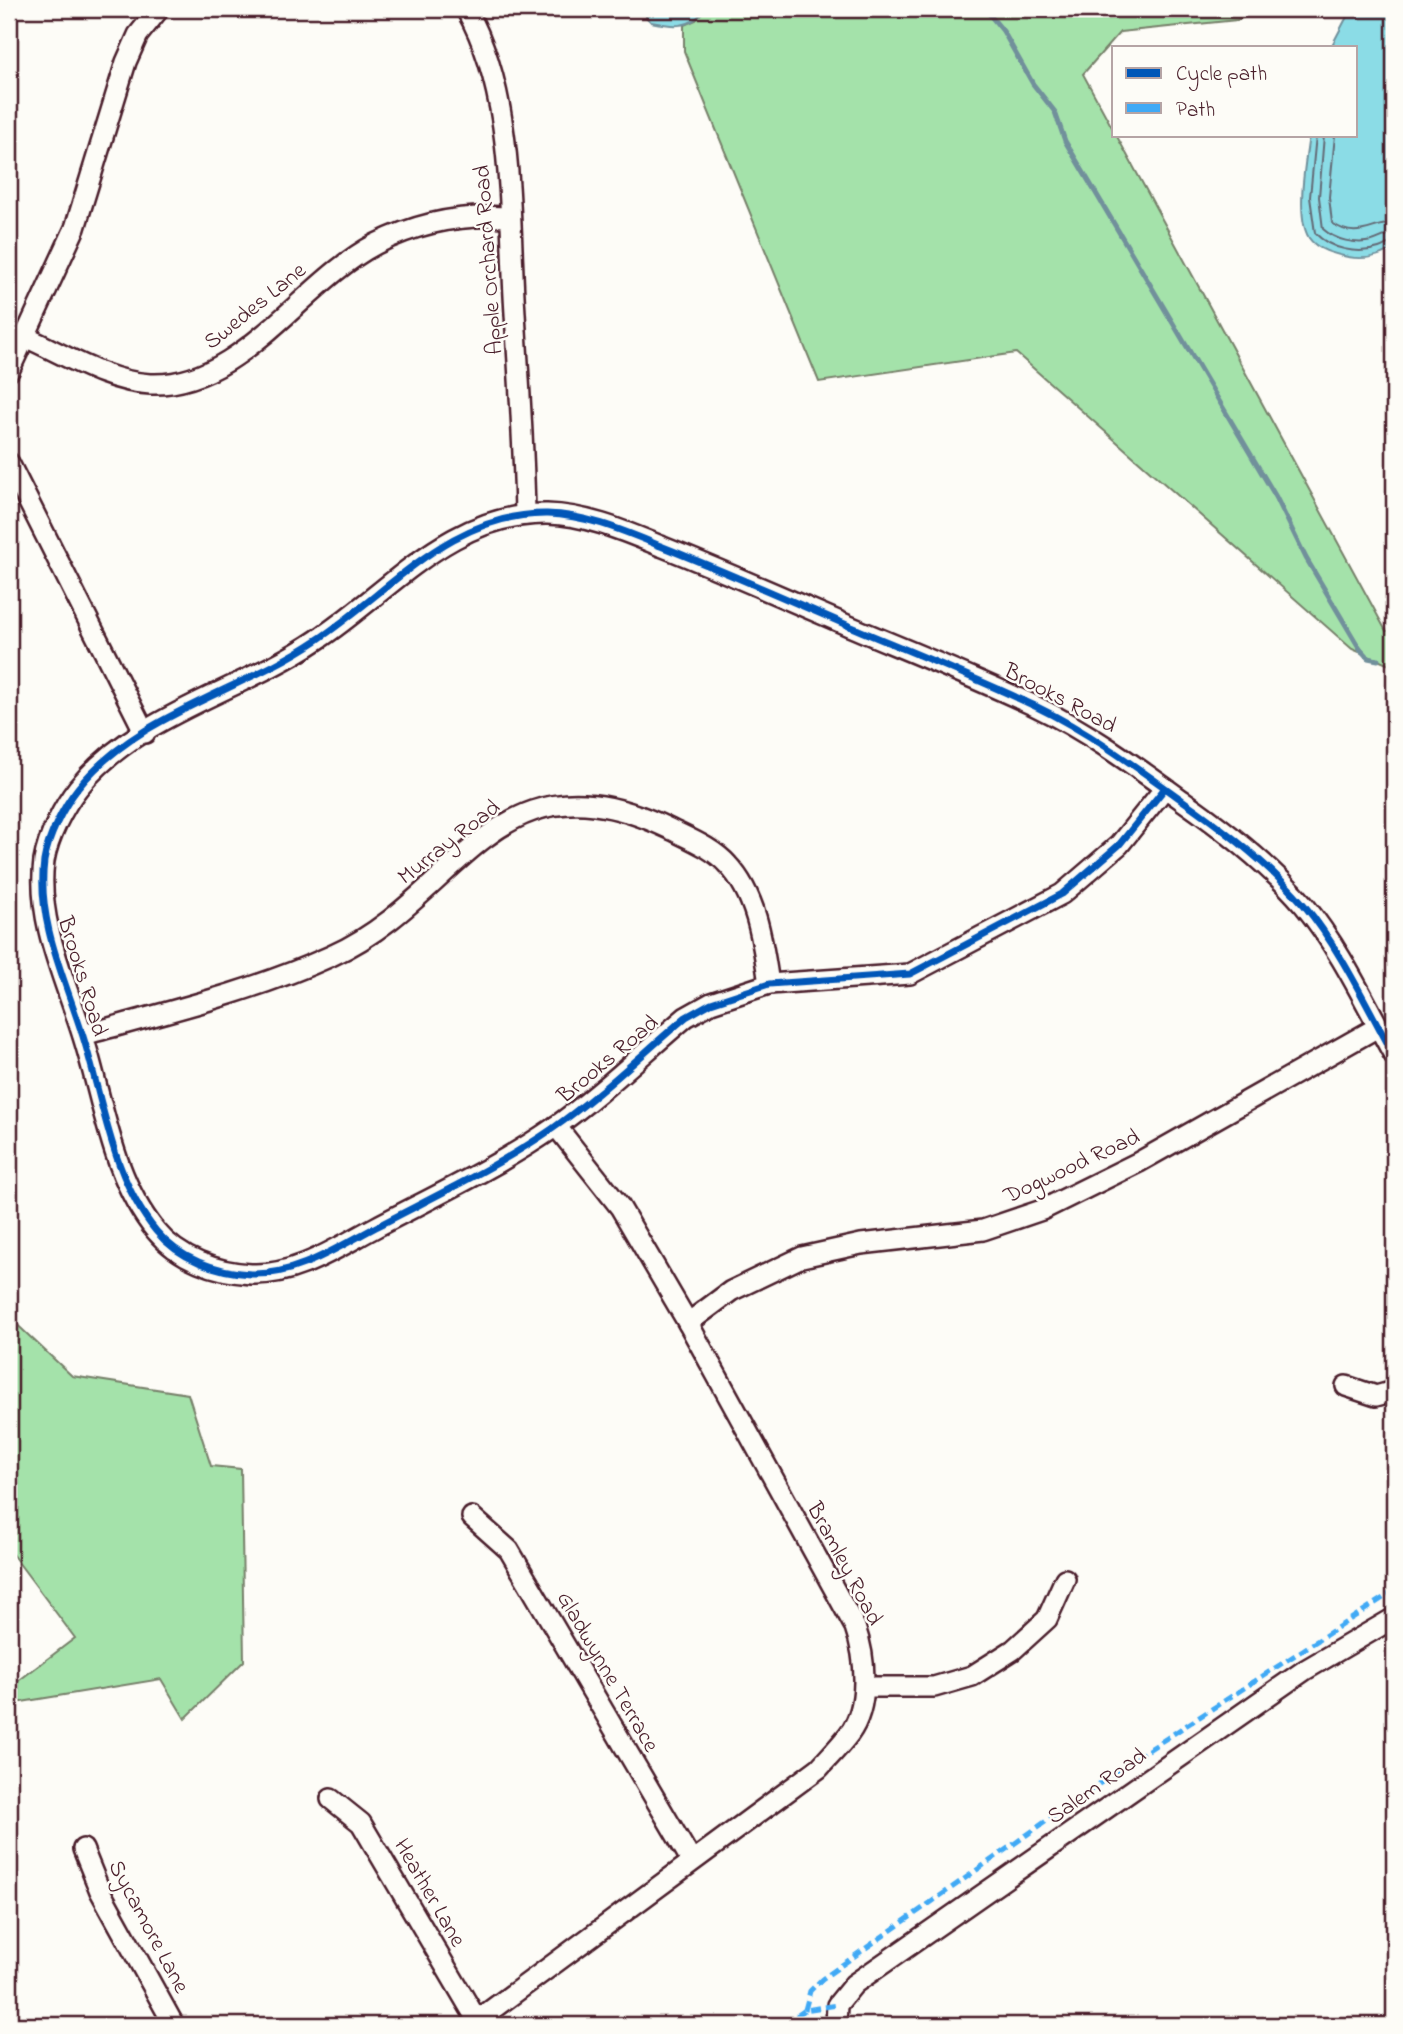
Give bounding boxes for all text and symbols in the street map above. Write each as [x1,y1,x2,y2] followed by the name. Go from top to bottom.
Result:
[1112,46,1358,136] legend
[1176,60,1267,92] text: Cycle path
[1176,96,1215,126] text: Path
[466,164,513,356] street label: Apple Orchard Road
[197,255,314,359] street label: Swedes Lane
[997,655,1122,743] street label: Brooks Road
[391,792,509,895] street label: Murray Road
[47,912,115,1041] street label: Brooks Road
[550,1008,667,1113] street label: Brooks Road
[998,1121,1146,1215] street label: Dogwood Road
[795,1496,890,1633] street label: Bramley Road
[546,1586,667,1760] street label: Gladwynne Terrace
[1041,1741,1154,1834] street label: Salem Road
[384,1833,474,1954] street label: Heather Lane
[97,1855,197,2001] street label: Sycamore Lane

